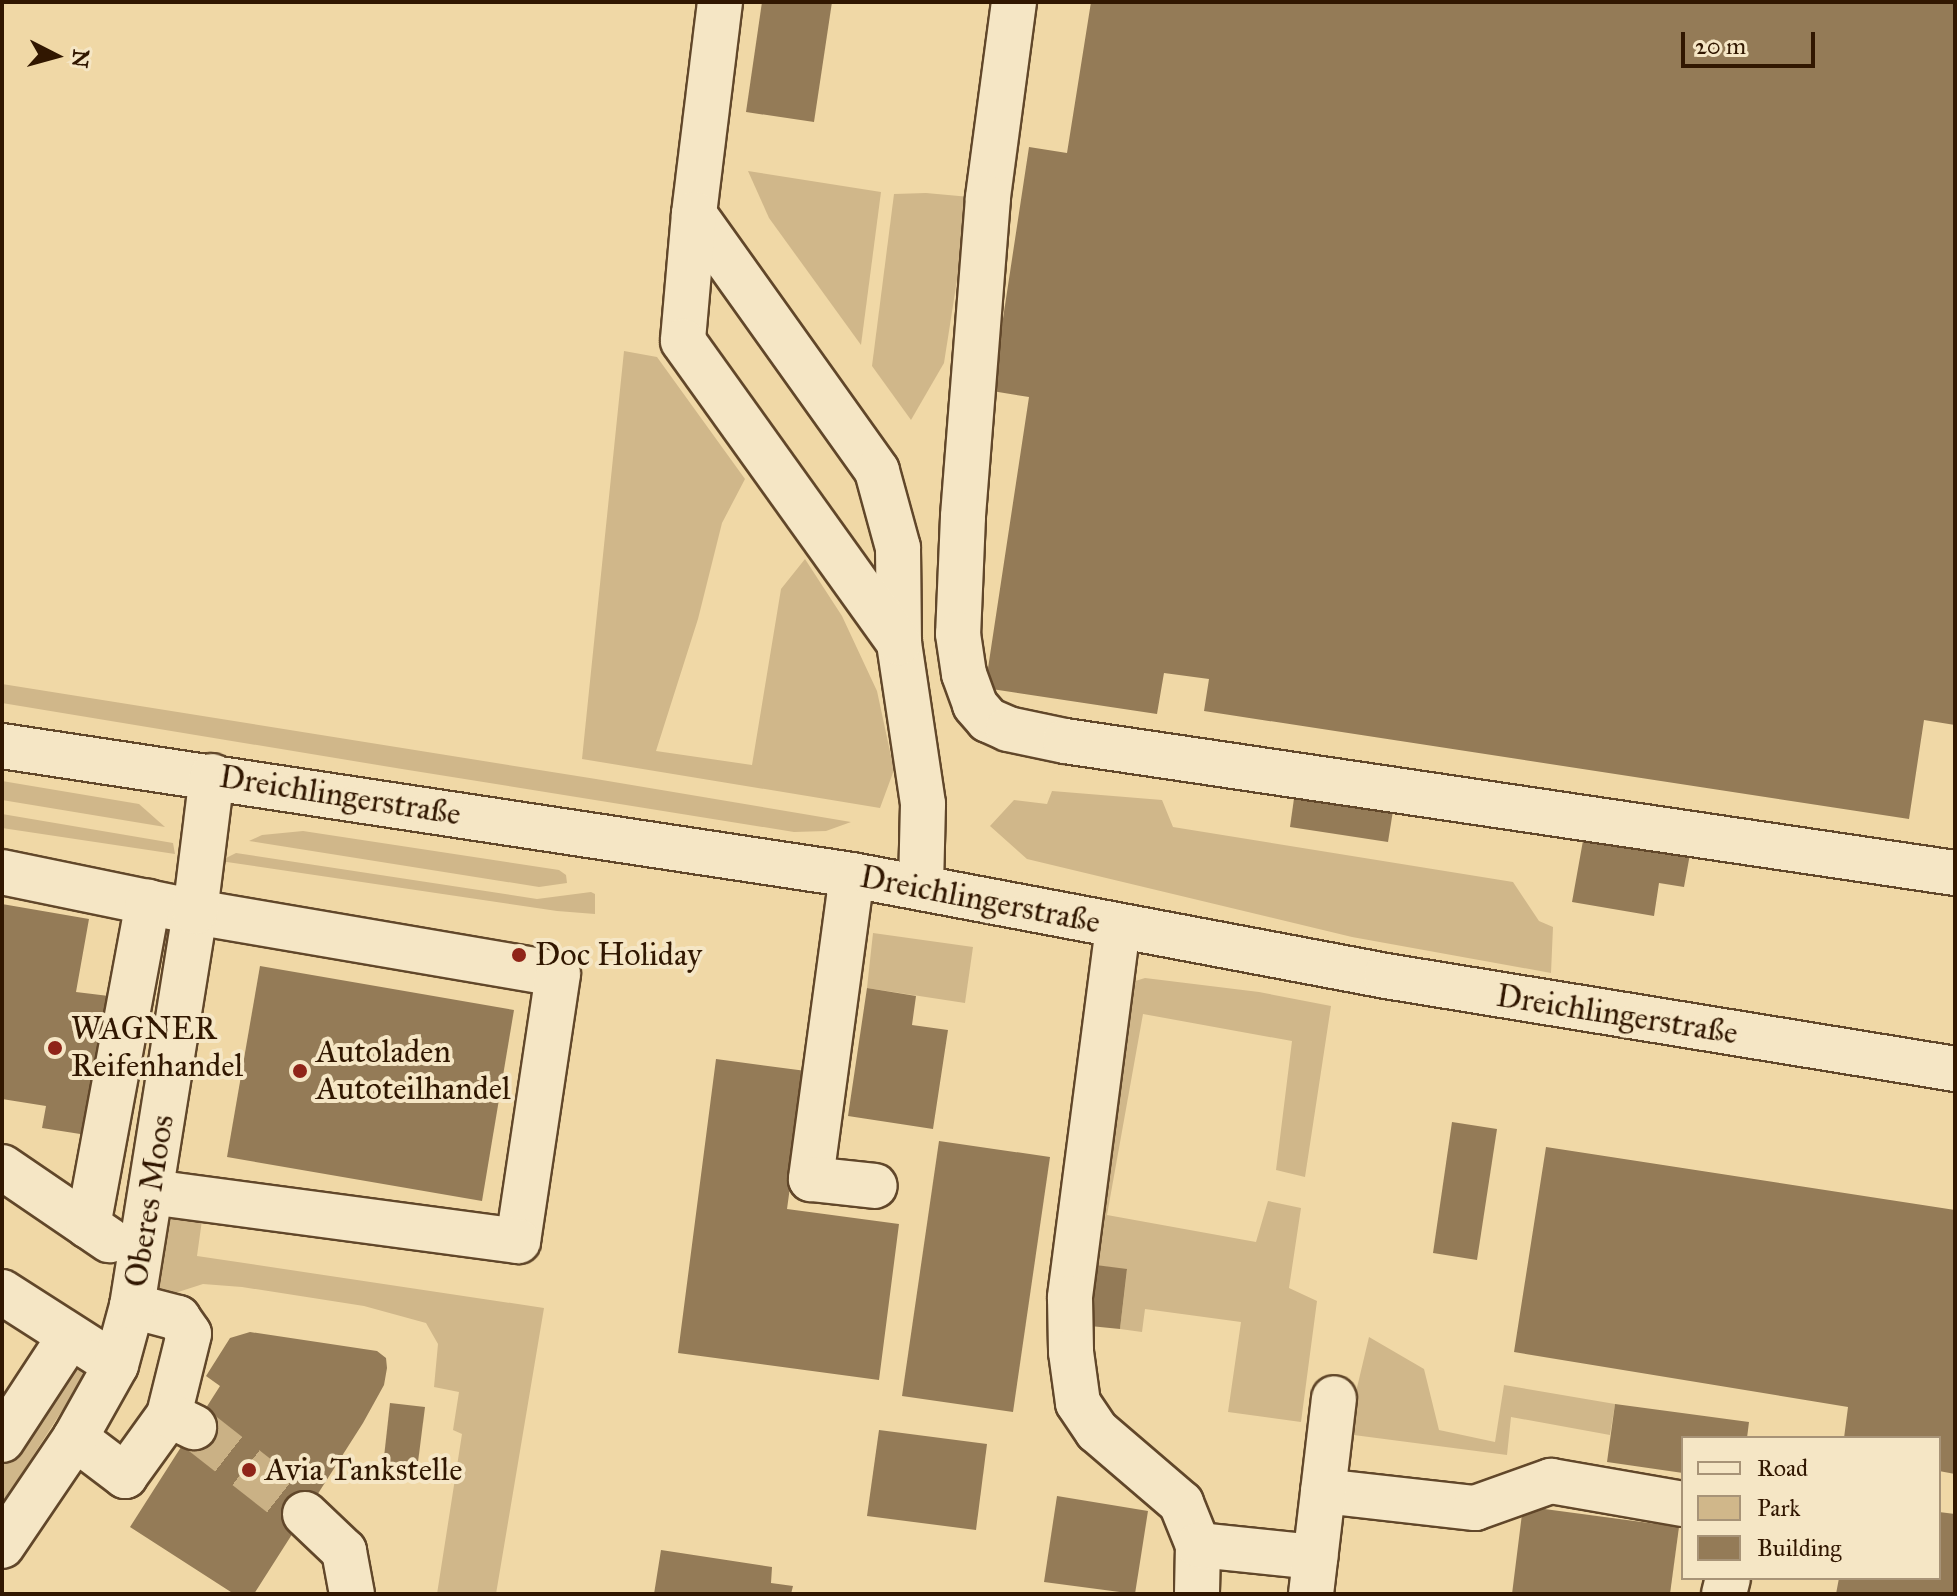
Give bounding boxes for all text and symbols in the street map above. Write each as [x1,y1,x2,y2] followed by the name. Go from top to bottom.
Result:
[16,16,96,96] north arrow
[1685,16,1819,66] scale bar
[1695,31,1746,61] text: 20 m
[66,48,95,69] text: N
[217,758,463,834] street label: Dreichlingerstraße
[857,858,1103,942] street label: Dreichlingerstraße
[535,936,702,974] place label: Doc Holiday
[510,946,528,964] marker: Doc Holiday
[1494,977,1740,1053] street label: Dreichlingerstraße
[71,1011,243,1086] place label: WAGNER Reifenhandel
[316,1034,511,1109] place label: Autoladen Autoteilhandel
[46,1039,64,1057] marker: WAGNER Reifenhandel
[291,1062,309,1080] marker: Autoladen Autoteilhandel
[117,1112,183,1290] street label: Oberes Moos
[1681,1436,1941,1580] legend
[265,1451,462,1489] place label: Avia Tankstelle
[1757,1453,1808,1483] text: Road
[240,1461,258,1479] marker: Avia Tankstelle
[1757,1493,1800,1523] text: Park
[1757,1533,1842,1563] text: Building

